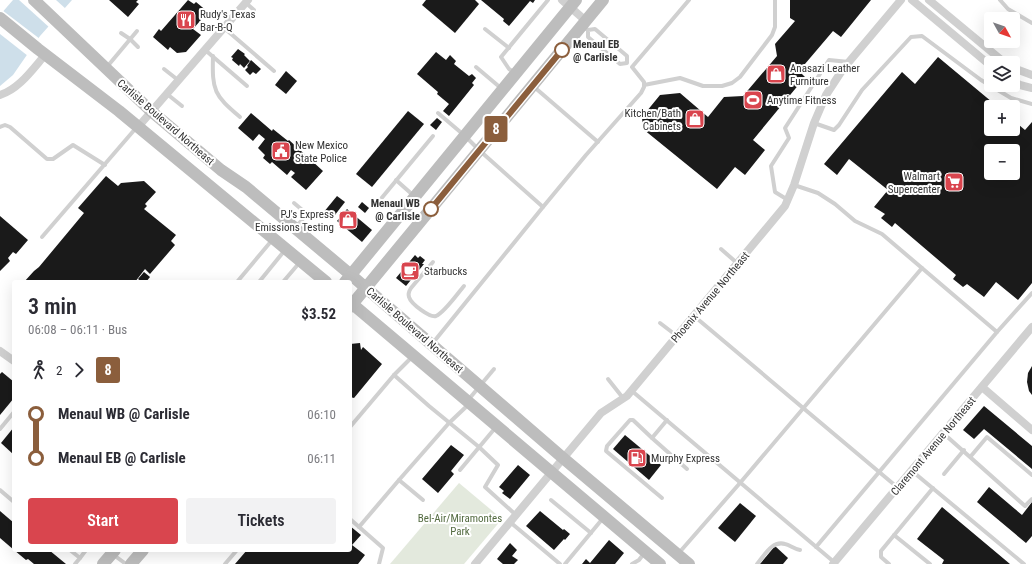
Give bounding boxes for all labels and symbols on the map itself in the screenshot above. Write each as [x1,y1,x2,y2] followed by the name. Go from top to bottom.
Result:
[200,8,256,34] place label: Rudy's Texas Bar-B-Q
[175,9,197,31] restaurant icon: Rudy's Texas Bar-B-Q
[984,12,1020,48] north arrow
[573,38,620,64] place label: Menaul EB @ Carlisle
[554,42,570,58] marker: Menaul EB @ Carlisle
[790,62,860,88] place label: Anasazi Leather Furniture
[765,63,787,85] shop icon: Anasazi Leather Furniture
[115,77,217,168] street label: Carlisle Boulevard Northeast
[742,89,764,111] sports icon: Anytime Fitness
[767,94,837,107] place label: Anytime Fitness
[624,107,681,133] place label: Kitchen/Bath Cabinets
[684,108,706,130] shop icon: Kitchen/Bath Cabinets
[483,116,509,142] line badge: 8
[295,139,349,165] place label: New Mexico State Police
[270,140,292,162] public building icon: New Mexico State Police
[888,170,941,196] place label: Walmart Supercenter
[943,171,965,193] supermarket icon: Walmart Supercenter
[371,197,420,223] place label: Menaul WB @ Carlisle
[423,201,439,217] marker: Menaul WB @ Carlisle
[255,208,334,234] place label: PJ's Express Emissions Testing
[337,209,359,231] shop icon: PJ's Express Emissions Testing
[669,249,752,345] street label: Phoenix Avenue Northeast
[399,260,421,282] cafe icon: Starbucks
[424,265,467,278] place label: Starbucks
[364,285,466,376] street label: Carlisle Boulevard Northeast
[888,394,978,498] street label: Claremont Avenue Northeast
[626,447,648,469] fuel station icon: Murphy Express
[651,452,720,465] place label: Murphy Express
[418,512,502,538] park label: Bel-Air/Miramontes Park

